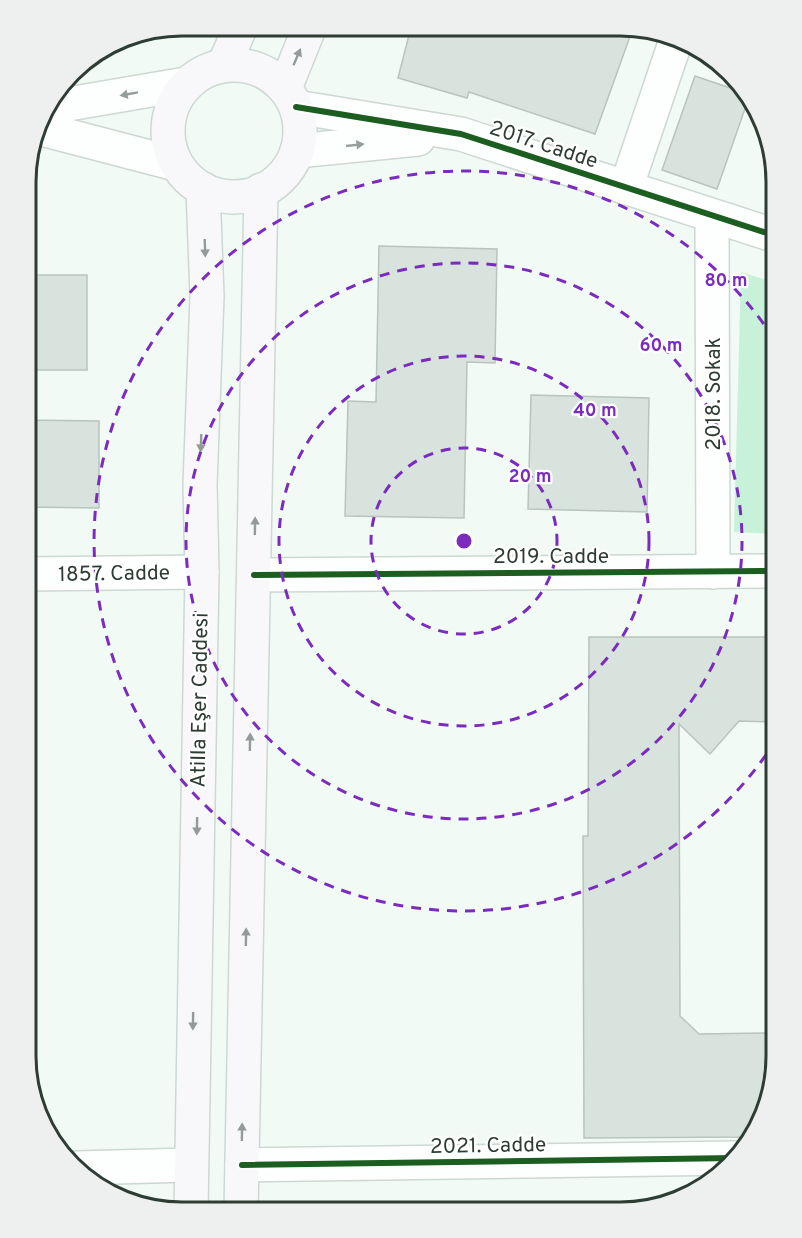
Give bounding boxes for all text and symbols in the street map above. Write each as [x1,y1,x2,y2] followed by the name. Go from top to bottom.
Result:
[293,48,302,66] one-way arrow
[119,90,138,99] one-way arrow
[486,115,601,176] street label: 2017. Cadde
[346,140,365,150] one-way arrow
[200,238,210,257] one-way arrow
[704,270,748,293] text: 80 m
[639,335,683,358] text: 60 m
[701,337,728,451] street label: 2018. Sokak
[573,400,617,423] text: 40 m
[197,433,206,452] one-way arrow
[508,466,552,489] text: 20 m
[250,517,260,536] one-way arrow
[454,531,474,551] centre of rings
[493,544,609,571] street label: 2019. Cadde
[58,560,170,589] street label: 1857. Cadde
[185,612,216,788] street label: Atilla Eşer Caddesi
[246,733,255,752] one-way arrow
[192,817,201,836] one-way arrow
[242,927,251,946] one-way arrow
[188,1012,198,1031] one-way arrow
[238,1122,247,1141] one-way arrow
[430,1132,546,1161] street label: 2021. Cadde

